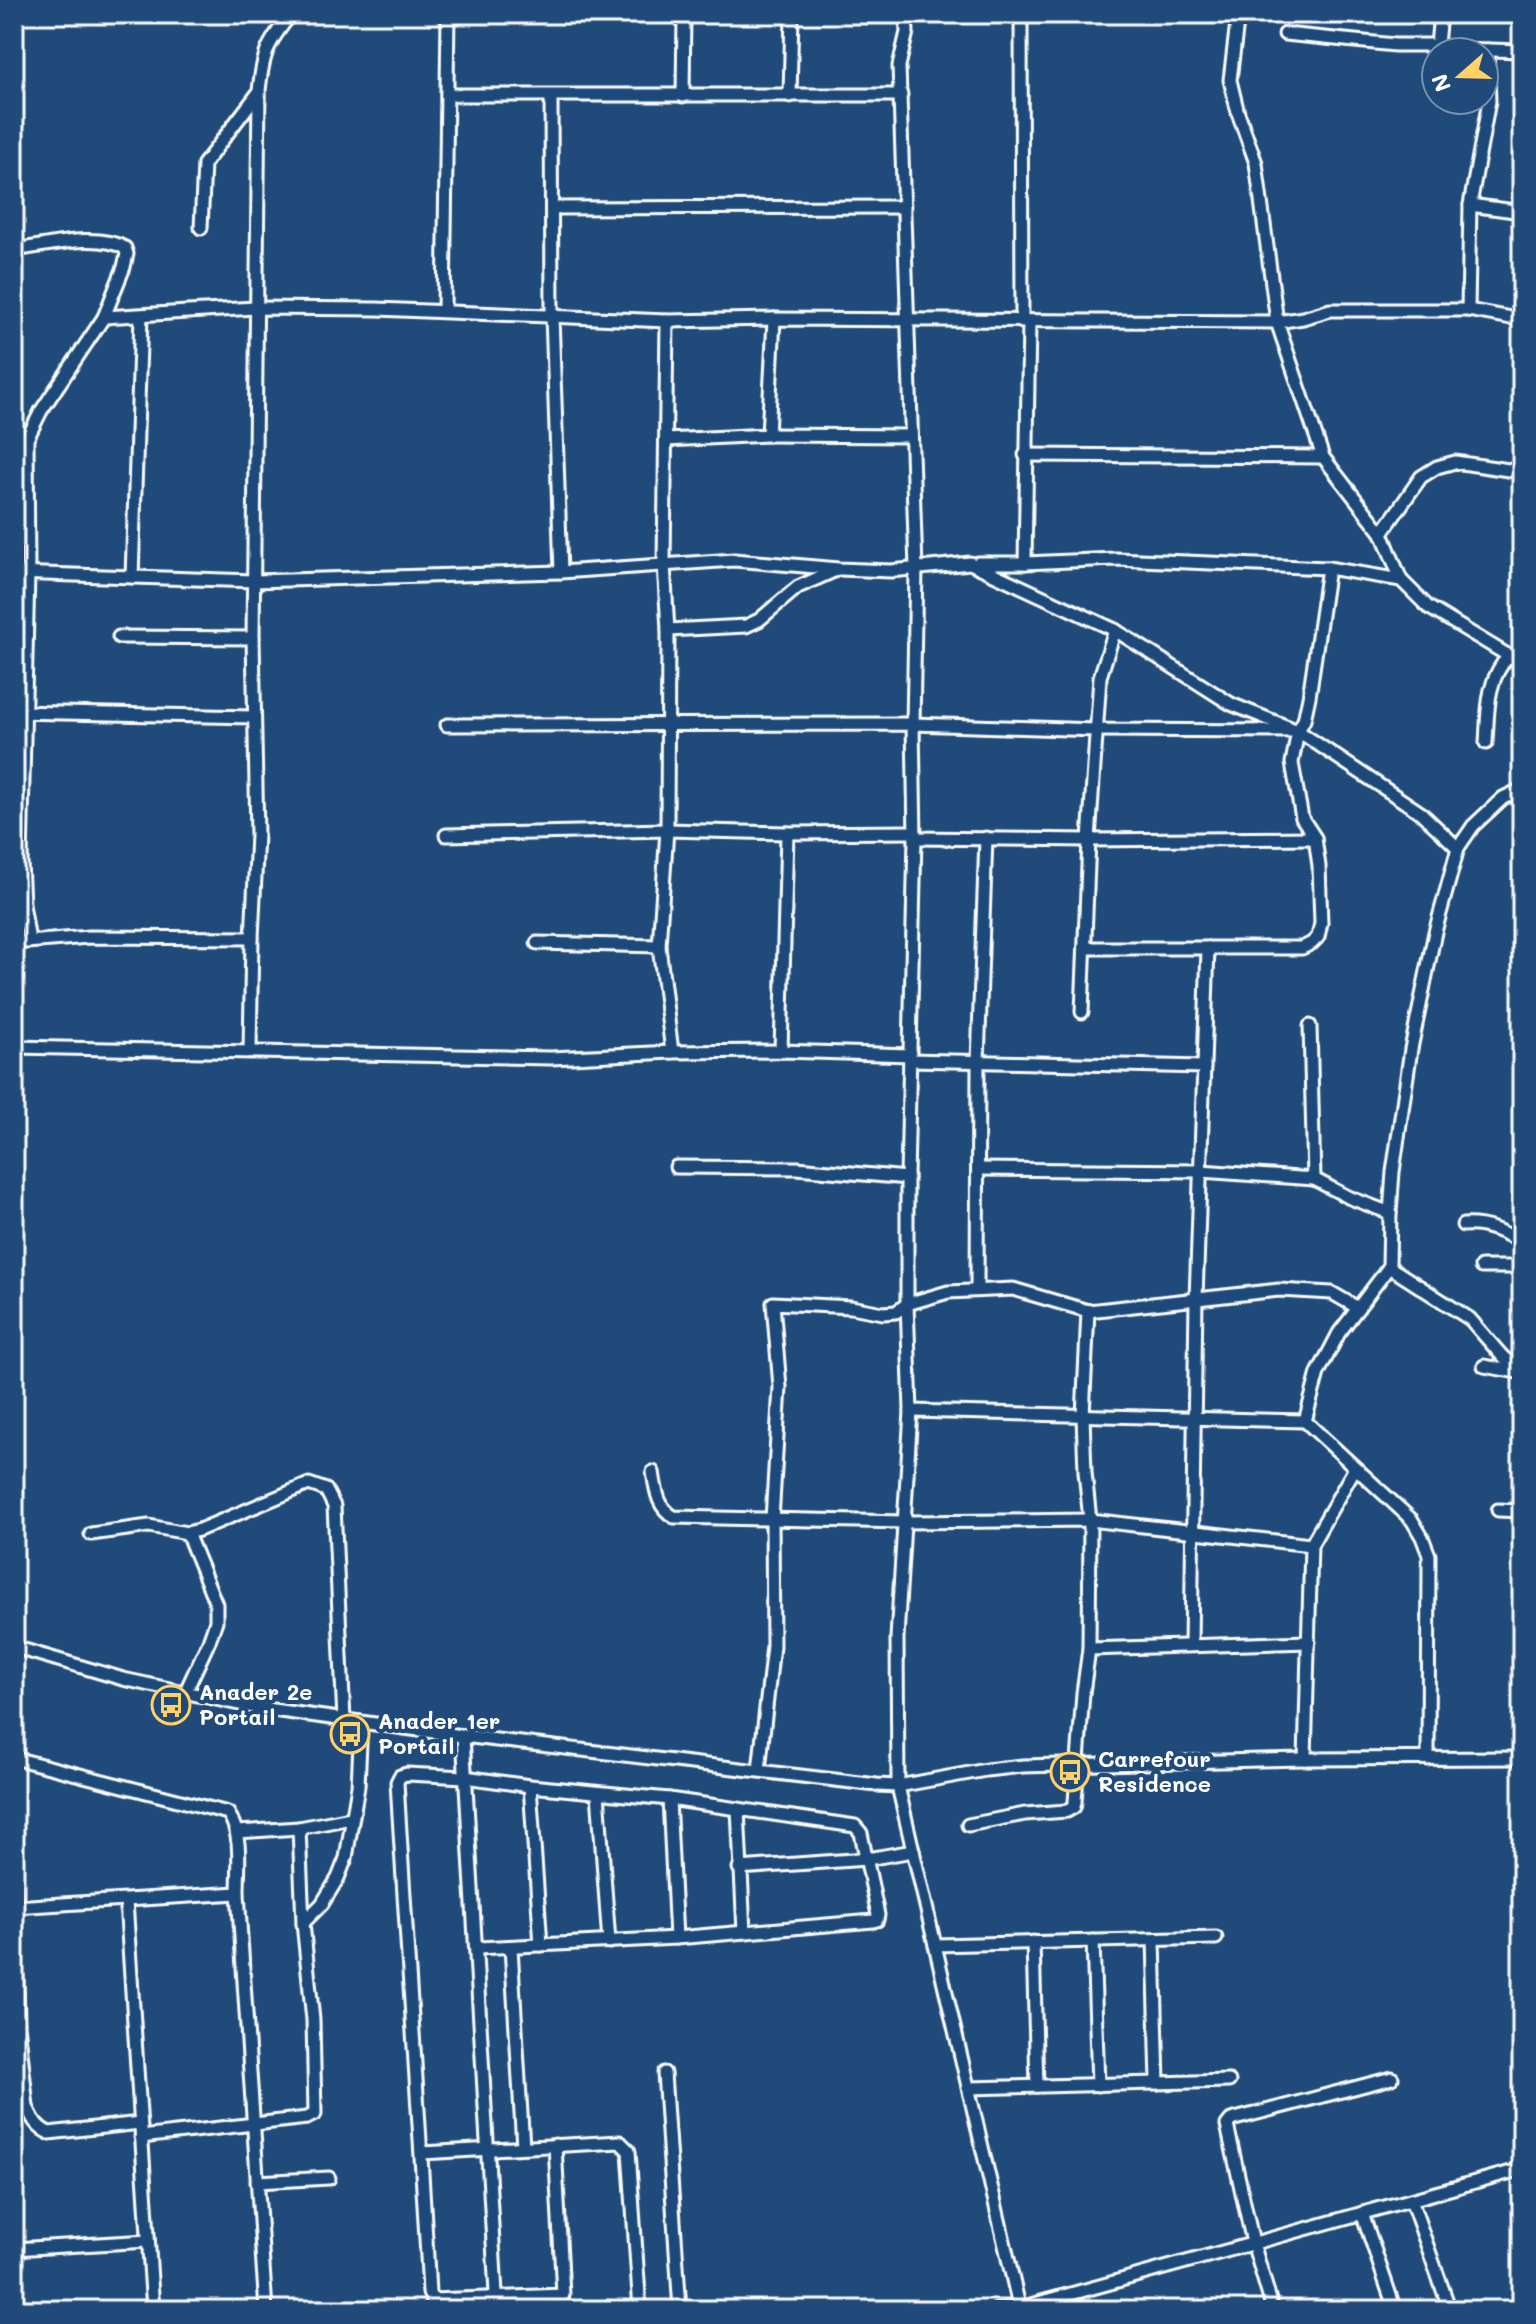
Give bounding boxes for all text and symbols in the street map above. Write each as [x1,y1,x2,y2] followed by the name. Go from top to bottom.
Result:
[1420,36,1500,116] north arrow
[1424,70,1457,96] text: N
[199,1677,312,1731] place label: Anader 2e Portail
[150,1684,192,1726] bus stop icon: Anader 2e Portail
[378,1706,500,1760] place label: Anader 1er Portail
[329,1713,371,1755] bus stop icon: Anader 1er Portail
[1098,1744,1211,1798] place label: Carrefour Residence
[1049,1751,1091,1793] bus stop icon: Carrefour Residence

